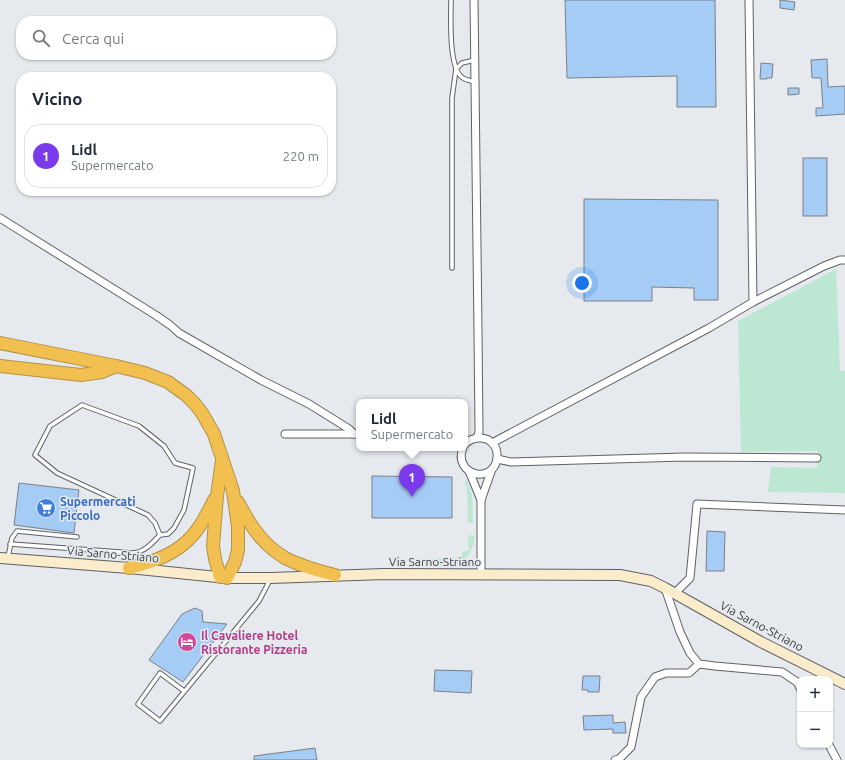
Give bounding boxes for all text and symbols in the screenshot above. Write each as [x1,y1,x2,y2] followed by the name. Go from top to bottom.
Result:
[16,16,336,60] search box
[30,27,52,49] icon: search
[62,30,124,47] text: Cerca qui
[32,89,82,108] text: Vicino
[71,141,97,158] text: Lidl
[42,149,50,163] text: 1
[283,149,319,163] text: 220 m
[71,158,154,172] text: Supermercato
[572,273,592,293] your location
[356,399,468,451] popup
[371,410,397,427] text: Lidl
[371,427,453,441] text: Supermercato
[399,464,425,497] pin: 1
[60,495,136,522] place label: Supermercati Piccolo
[35,497,57,519] supermarket icon: Supermercati Piccolo
[66,543,160,565] street label: Via Sarno-Striano
[389,555,481,568] street label: Via Sarno-Striano
[718,598,806,654] street label: Via Sarno-Striano
[201,629,307,656] place label: Il Cavaliere Hotel Ristorante Pizzeria
[176,631,198,653] hotel icon: Il Cavaliere Hotel Ristorante Pizzeria
[797,676,833,748] map controls
[797,676,833,712] button: +
[797,712,833,748] button: −

